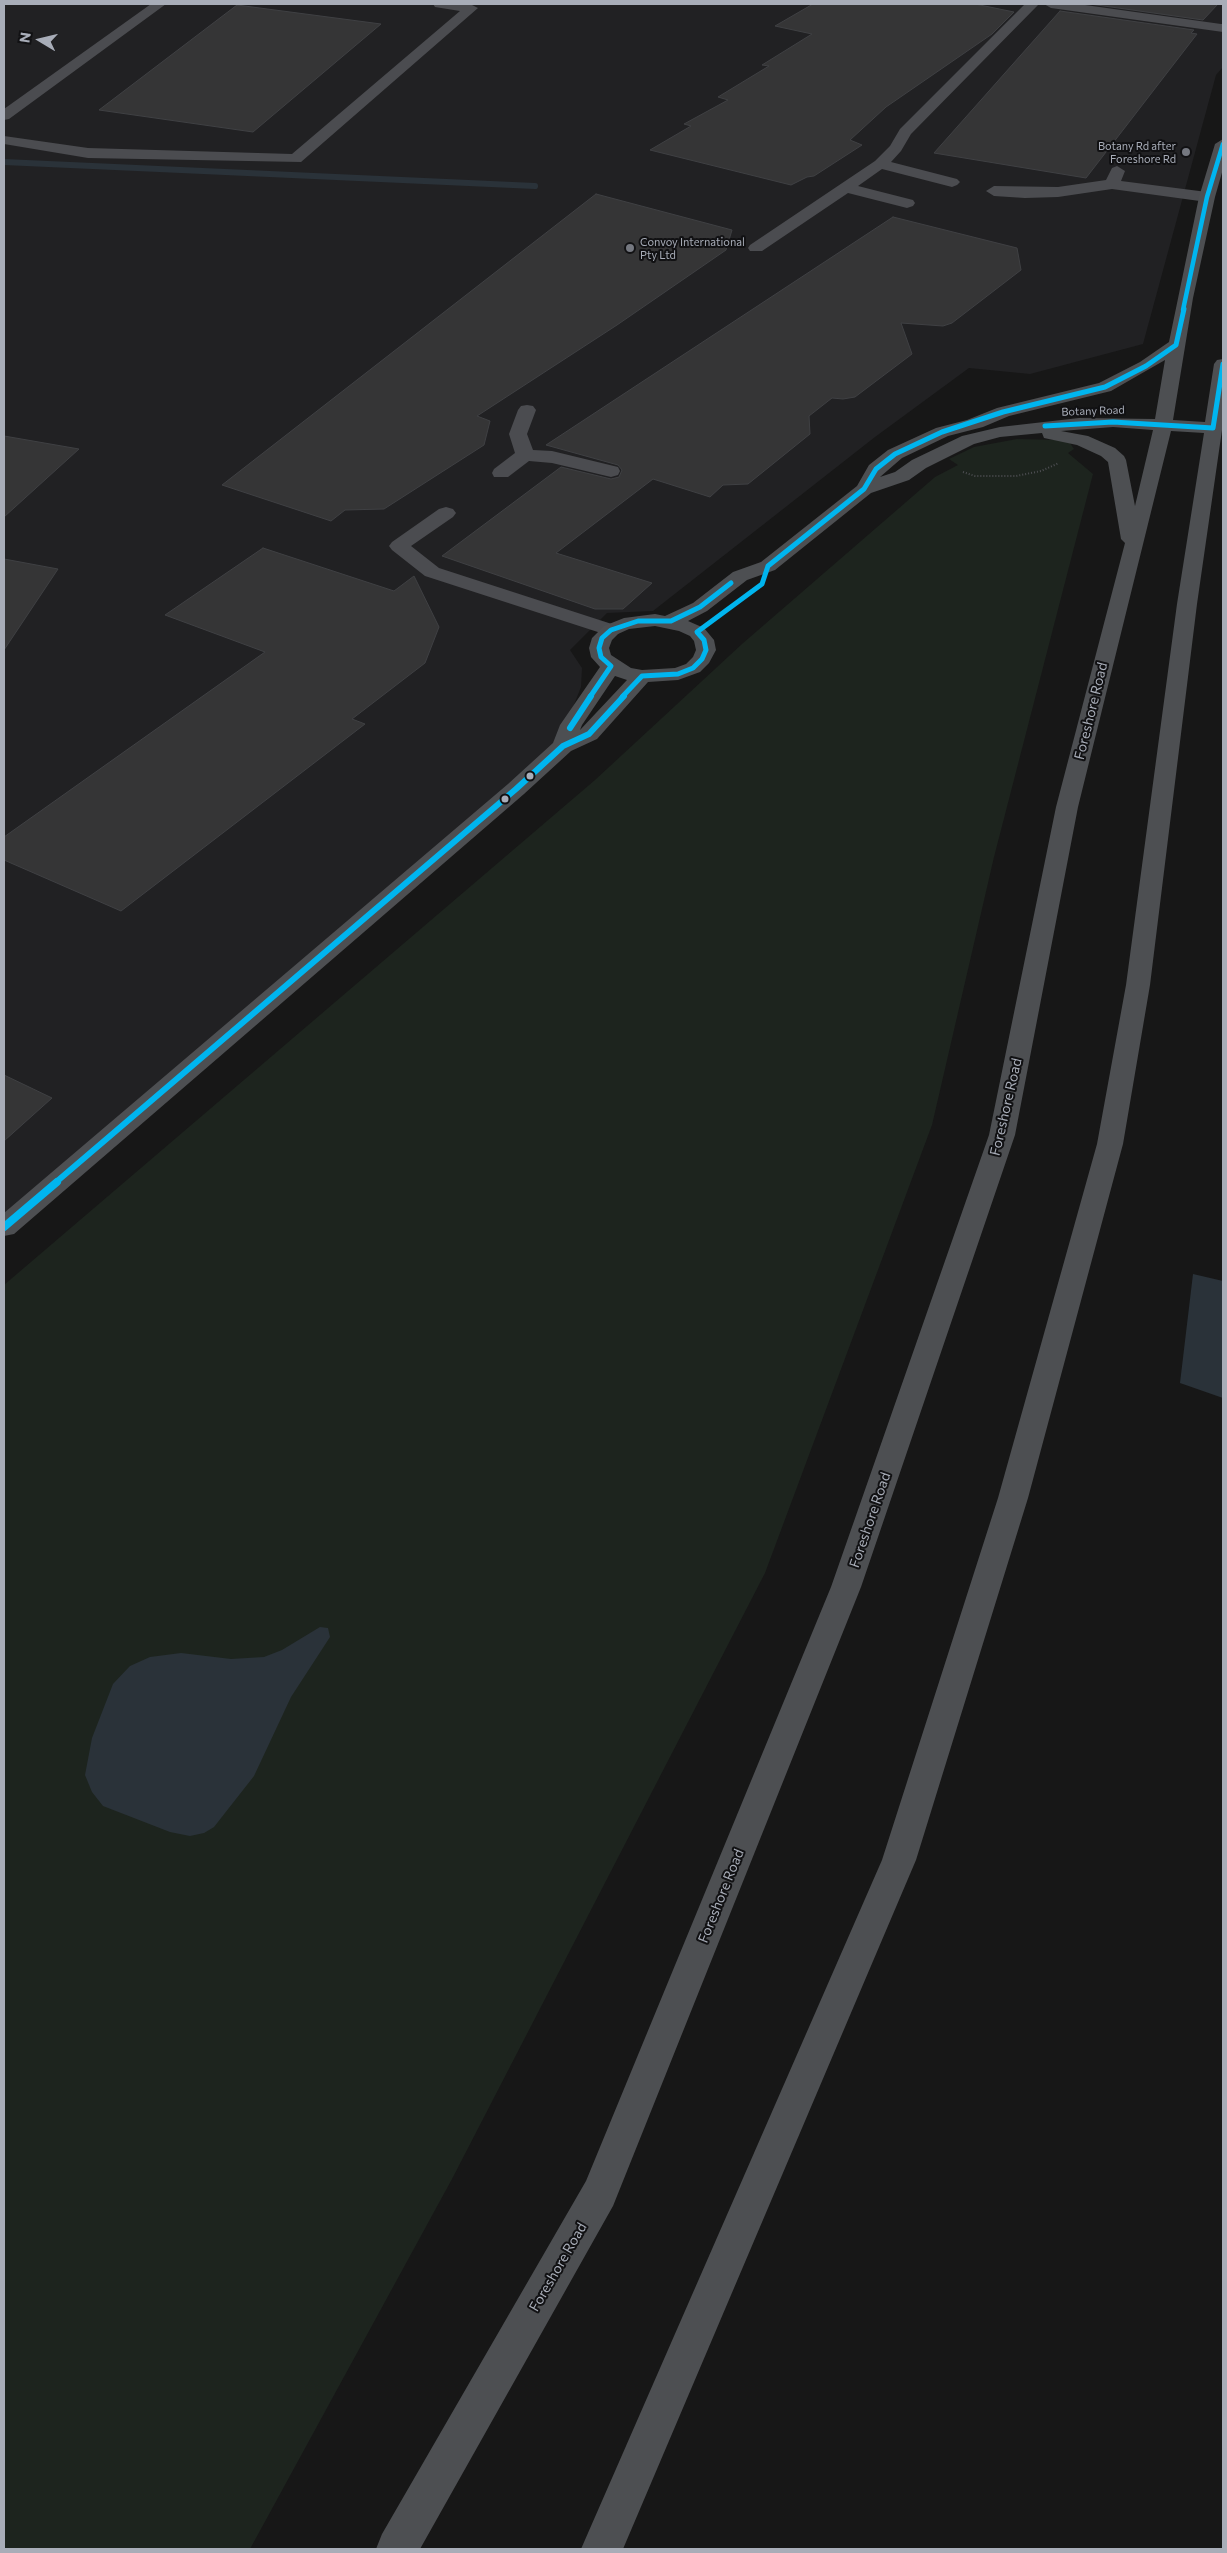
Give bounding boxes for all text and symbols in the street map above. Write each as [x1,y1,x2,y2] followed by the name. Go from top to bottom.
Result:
[15,15,65,65] north arrow
[15,31,34,44] text: N
[1098,139,1176,165] place label: Botany Rd after Foreshore Rd
[1180,146,1192,158] marker: Botany Rd after Foreshore Rd
[640,235,745,261] place label: Convoy International Pty Ltd
[624,242,636,254] marker: Convoy International Pty Ltd
[1061,403,1125,419] street label: Botany Road
[1071,661,1111,761] street label: Foreshore Road
[525,771,535,781] unlabelled marker
[500,794,510,804] unlabelled marker
[987,1057,1025,1157] street label: Foreshore Road
[846,1470,894,1570] street label: Foreshore Road
[695,1847,747,1945] street label: Foreshore Road
[526,2220,590,2314] street label: Foreshore Road

